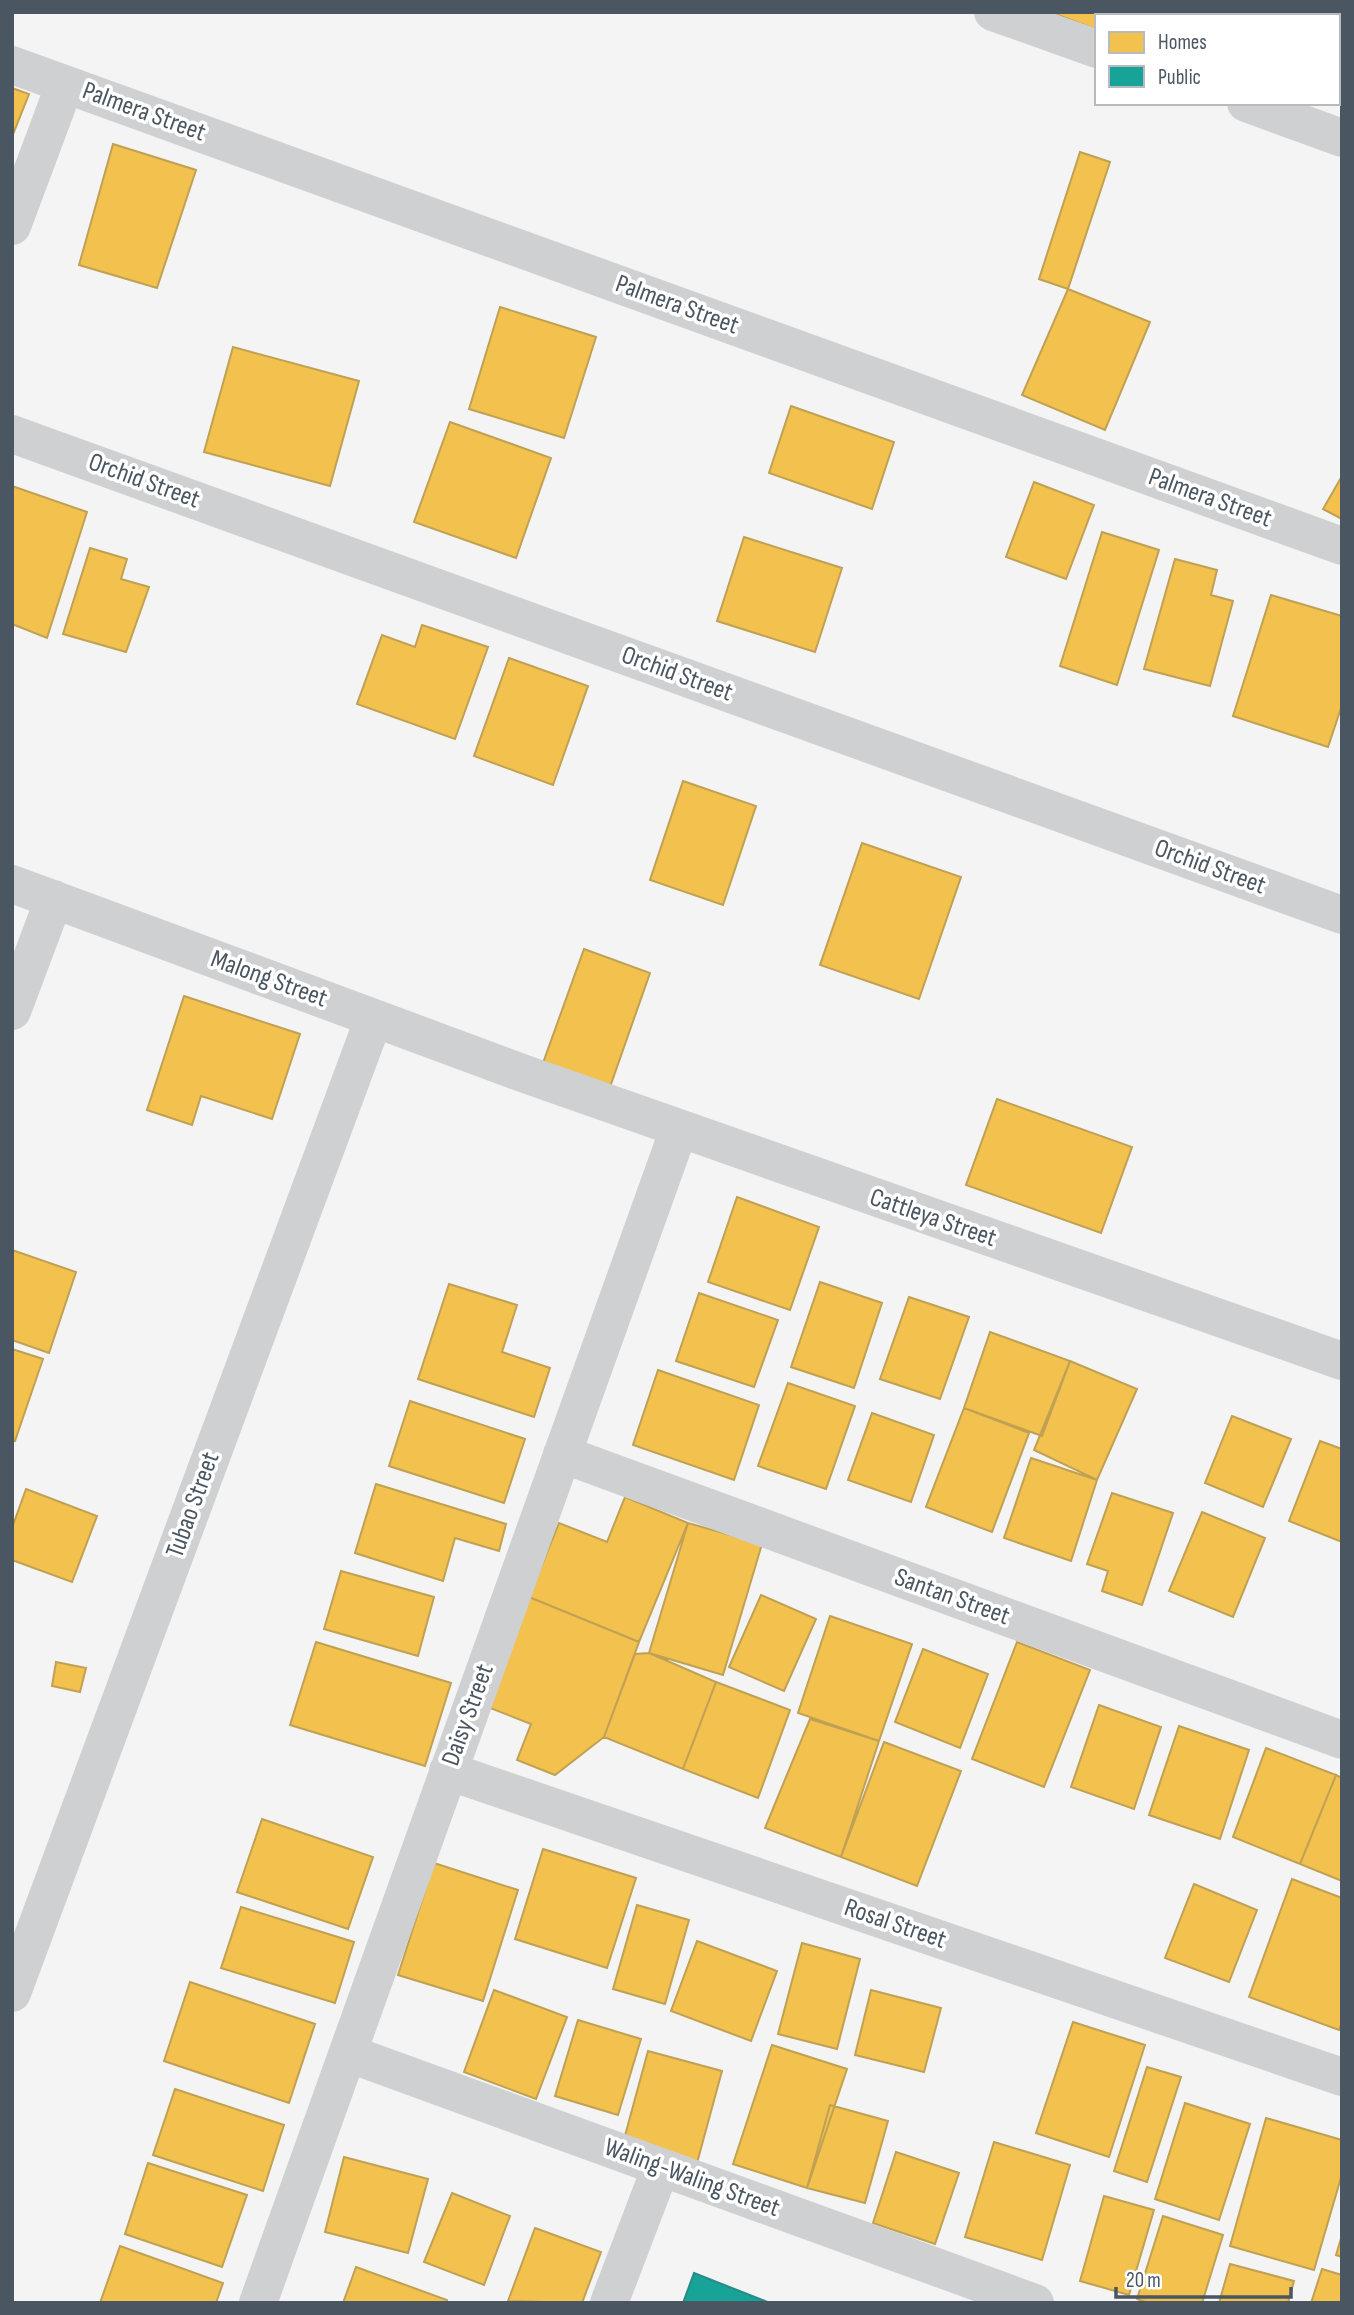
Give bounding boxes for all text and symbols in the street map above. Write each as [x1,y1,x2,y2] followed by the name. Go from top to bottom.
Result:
[1095,14,1340,105] legend
[1158,30,1207,55] text: Homes
[1158,65,1201,90] text: Public
[78,75,210,149] street label: Palmera Street
[611,268,743,342] street label: Palmera Street
[84,447,204,515] street label: Orchid Street
[1144,461,1276,535] street label: Palmera Street
[617,640,737,708] street label: Orchid Street
[1150,833,1270,901] street label: Orchid Street
[207,944,331,1014] street label: Malong Street
[866,1182,1000,1254] street label: Cattleya Street
[160,1448,226,1562] street label: Tubao Street
[890,1562,1014,1632] street label: Santan Street
[435,1660,501,1770] street label: Daisy Street
[840,1892,950,1956] street label: Rosal Street
[600,2132,784,2224] street label: Waling-Waling Street
[1116,2256,1291,2300] scale bar
[1126,2268,1161,2293] text: 20 m

